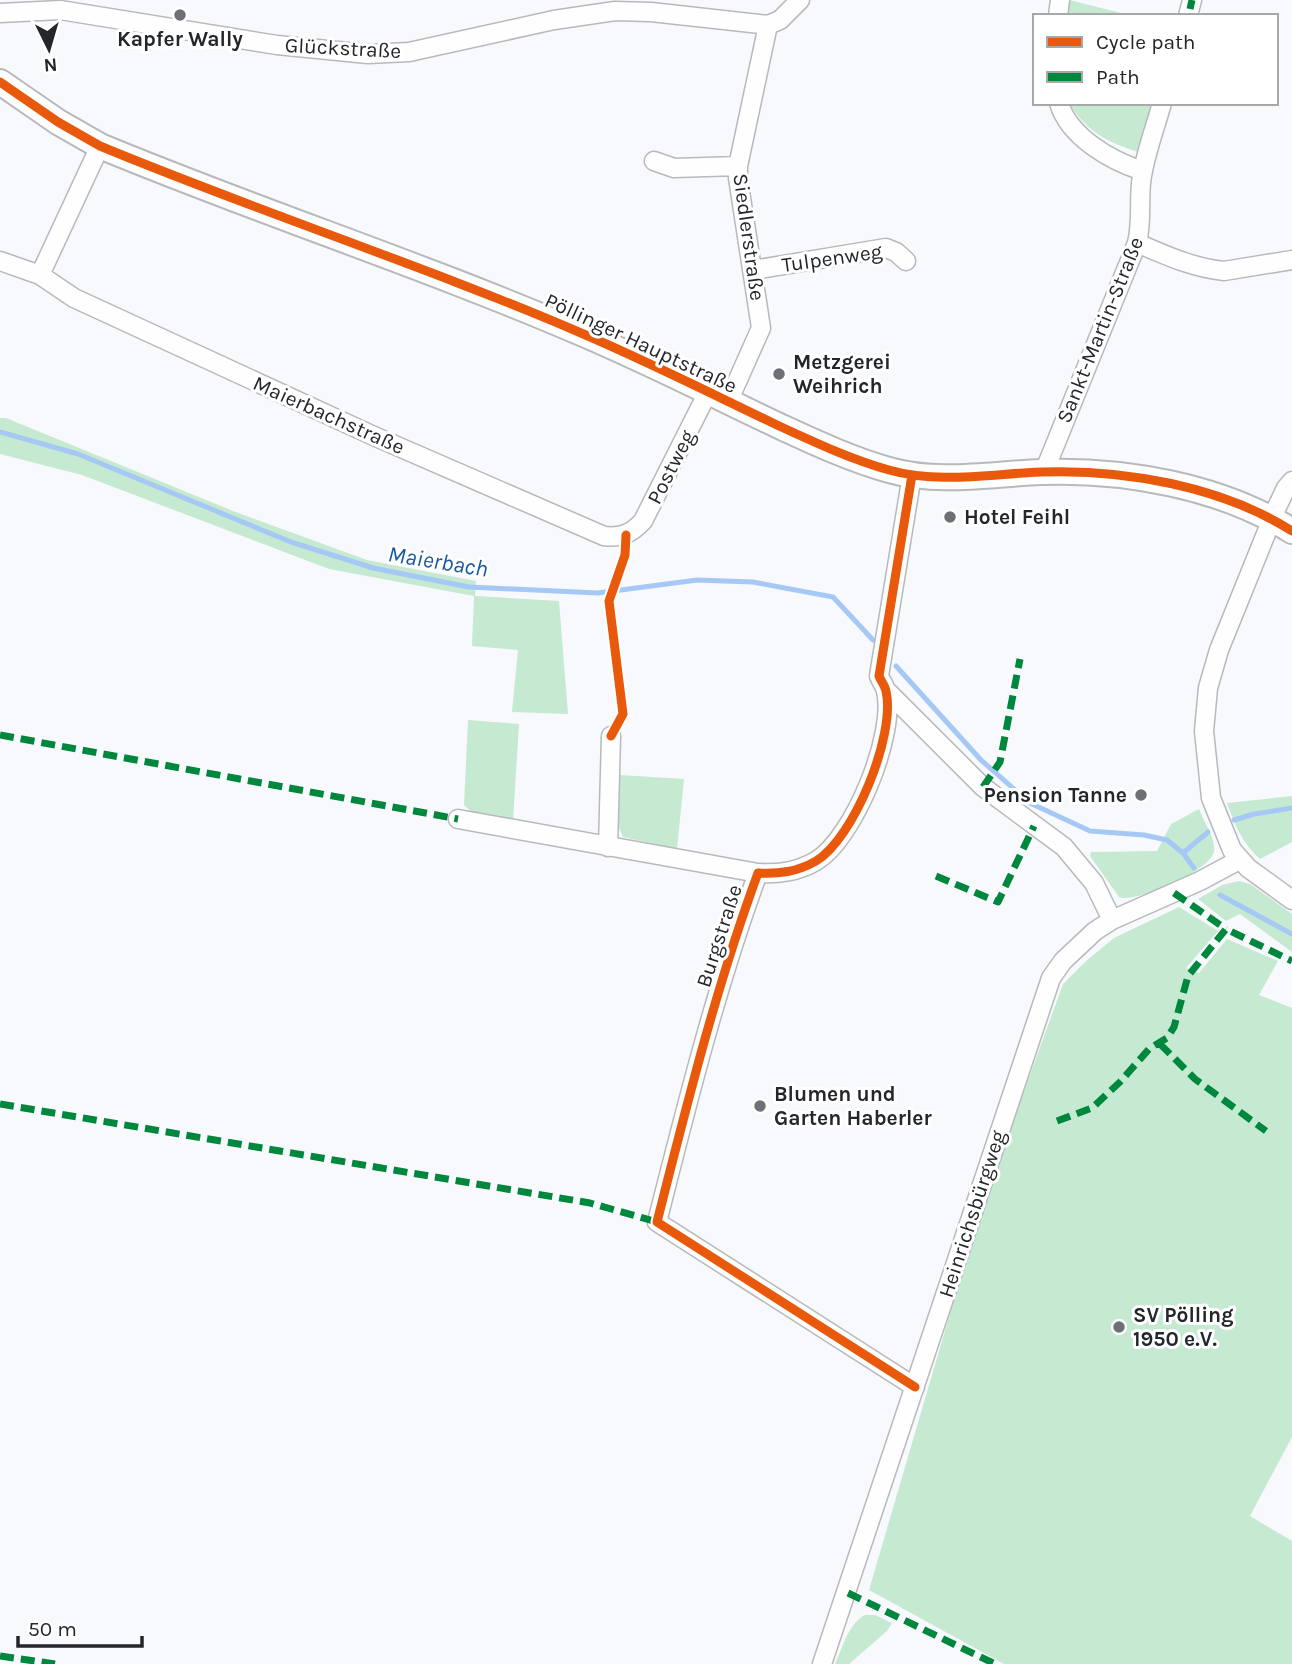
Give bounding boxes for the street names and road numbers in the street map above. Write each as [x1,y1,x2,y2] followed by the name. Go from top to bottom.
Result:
[284,33,402,63] street label: Glückstraße
[728,172,770,302] street label: Siedlerstraße
[1052,234,1148,426] street label: Sankt-Martin-Straße
[780,239,884,277] street label: Tulpenweg
[541,288,741,398] street label: Pöllinger Hauptstraße
[250,371,408,459] street label: Maierbachstraße
[642,426,700,508] street label: Postweg
[691,882,747,990] street label: Burgstraße
[934,1127,1010,1301] street label: Heinrichsbürgweg

